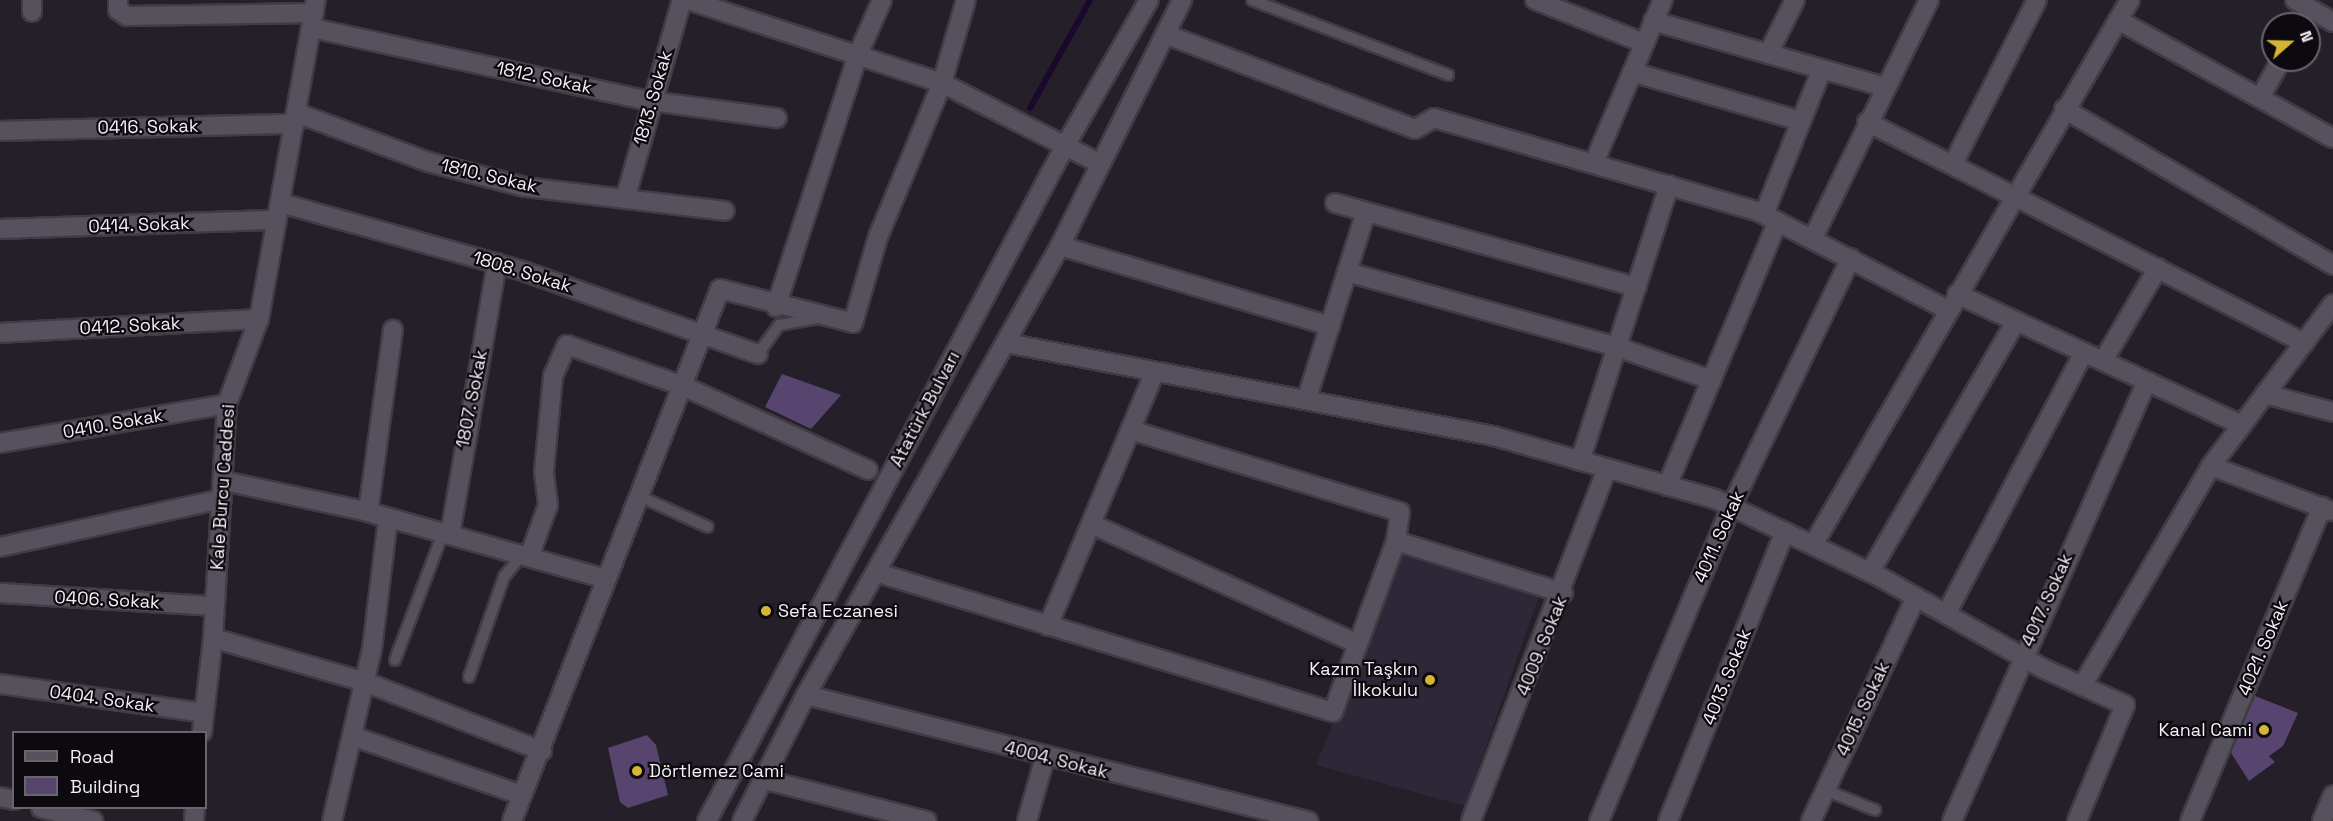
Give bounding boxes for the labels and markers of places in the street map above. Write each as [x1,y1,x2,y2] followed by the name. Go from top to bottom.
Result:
[778,600,898,622] place label: Sefa Eczanesi
[759,604,773,618] marker: Sefa Eczanesi
[1309,659,1418,702] place label: Kazım Taşkın İlkokulu
[1423,673,1437,687] marker: Kazım Taşkın İlkokulu
[2158,719,2252,741] place label: Kanal Cami
[2257,723,2271,737] marker: Kanal Cami
[649,760,784,782] place label: Dörtlemez Cami
[630,764,644,778] marker: Dörtlemez Cami

